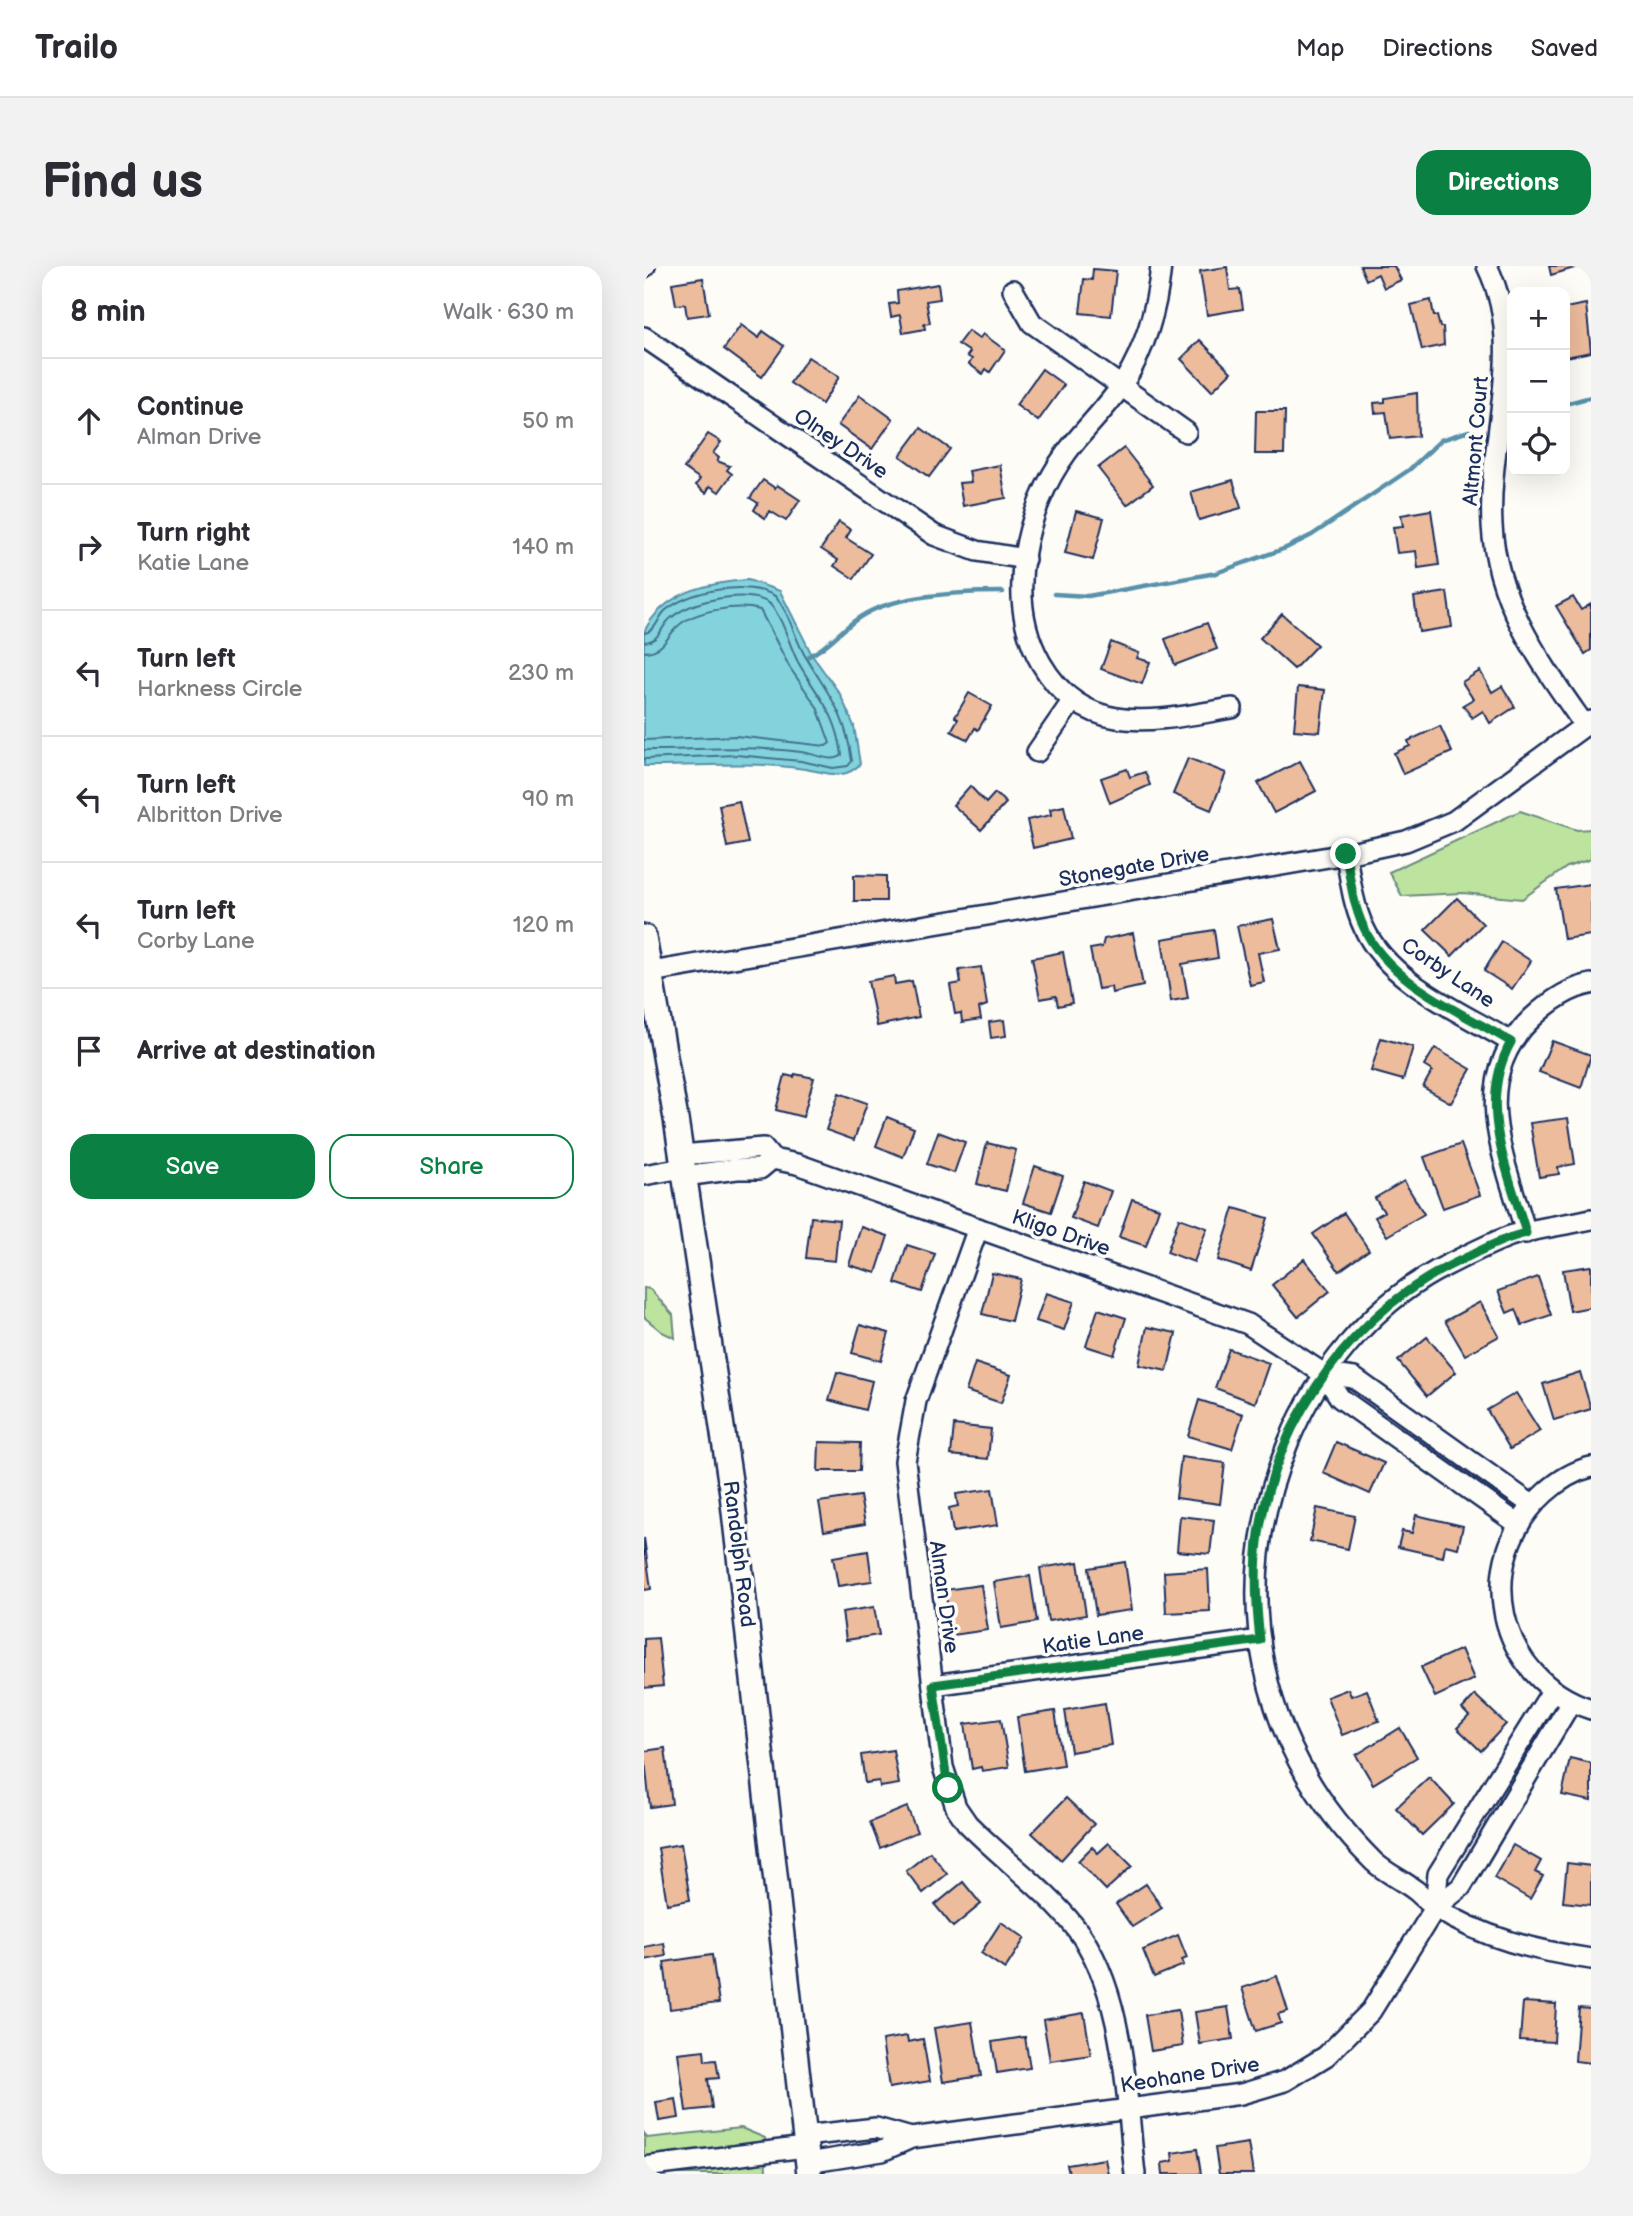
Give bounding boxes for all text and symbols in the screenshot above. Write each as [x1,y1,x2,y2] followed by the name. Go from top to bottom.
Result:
[35,28,118,68] text: Trailo
[1296,34,1344,63] text: Map
[1382,34,1493,63] text: Directions
[1531,34,1598,63] text: Saved
[1416,150,1591,215] button: Directions
[42,153,203,212] text: Find us
[1507,287,1570,476] map controls
[1507,287,1570,350] button: +
[70,294,146,330] text: 8 min
[443,298,574,326] text: Walk · 630 m
[1507,350,1570,413] button: −
[1458,375,1494,507] street label: Altmont Court
[137,392,244,423] text: Continue
[70,402,108,440] icon: ahead
[789,403,893,485] street label: Olney Drive
[522,407,574,435] text: 50 m
[1507,413,1570,476] button: locate
[137,423,261,451] text: Alman Drive
[137,518,250,549] text: Turn right
[70,528,108,566] icon: right
[512,533,574,561] text: 140 m
[137,549,249,577] text: Katie Lane
[137,644,236,675] text: Turn left
[70,654,108,692] icon: left
[508,659,574,687] text: 230 m
[137,675,302,703] text: Harkness Circle
[137,770,236,801] text: Turn left
[70,780,108,818] icon: left
[522,785,574,813] text: 90 m
[137,801,283,829] text: Albritton Drive
[1330,838,1361,869] route end
[1057,841,1211,893] street label: Stonegate Drive
[137,896,236,927] text: Turn left
[70,906,108,944] icon: left
[513,911,574,939] text: 120 m
[137,927,255,955] text: Corby Lane
[1396,933,1500,1013] street label: Corby Lane
[70,1032,108,1070] icon: arrive
[137,1036,376,1067] text: Arrive at destination
[70,1134,315,1199] button: Save
[329,1134,574,1199] button: Share
[1009,1205,1113,1261] street label: Kligo Drive
[718,1479,760,1629] street label: Randolph Road
[924,1539,964,1655] street label: Alman Drive
[1041,1621,1145,1659] street label: Katie Lane
[932,1772,963,1803] route start
[1119,2052,1261,2098] street label: Keohane Drive

